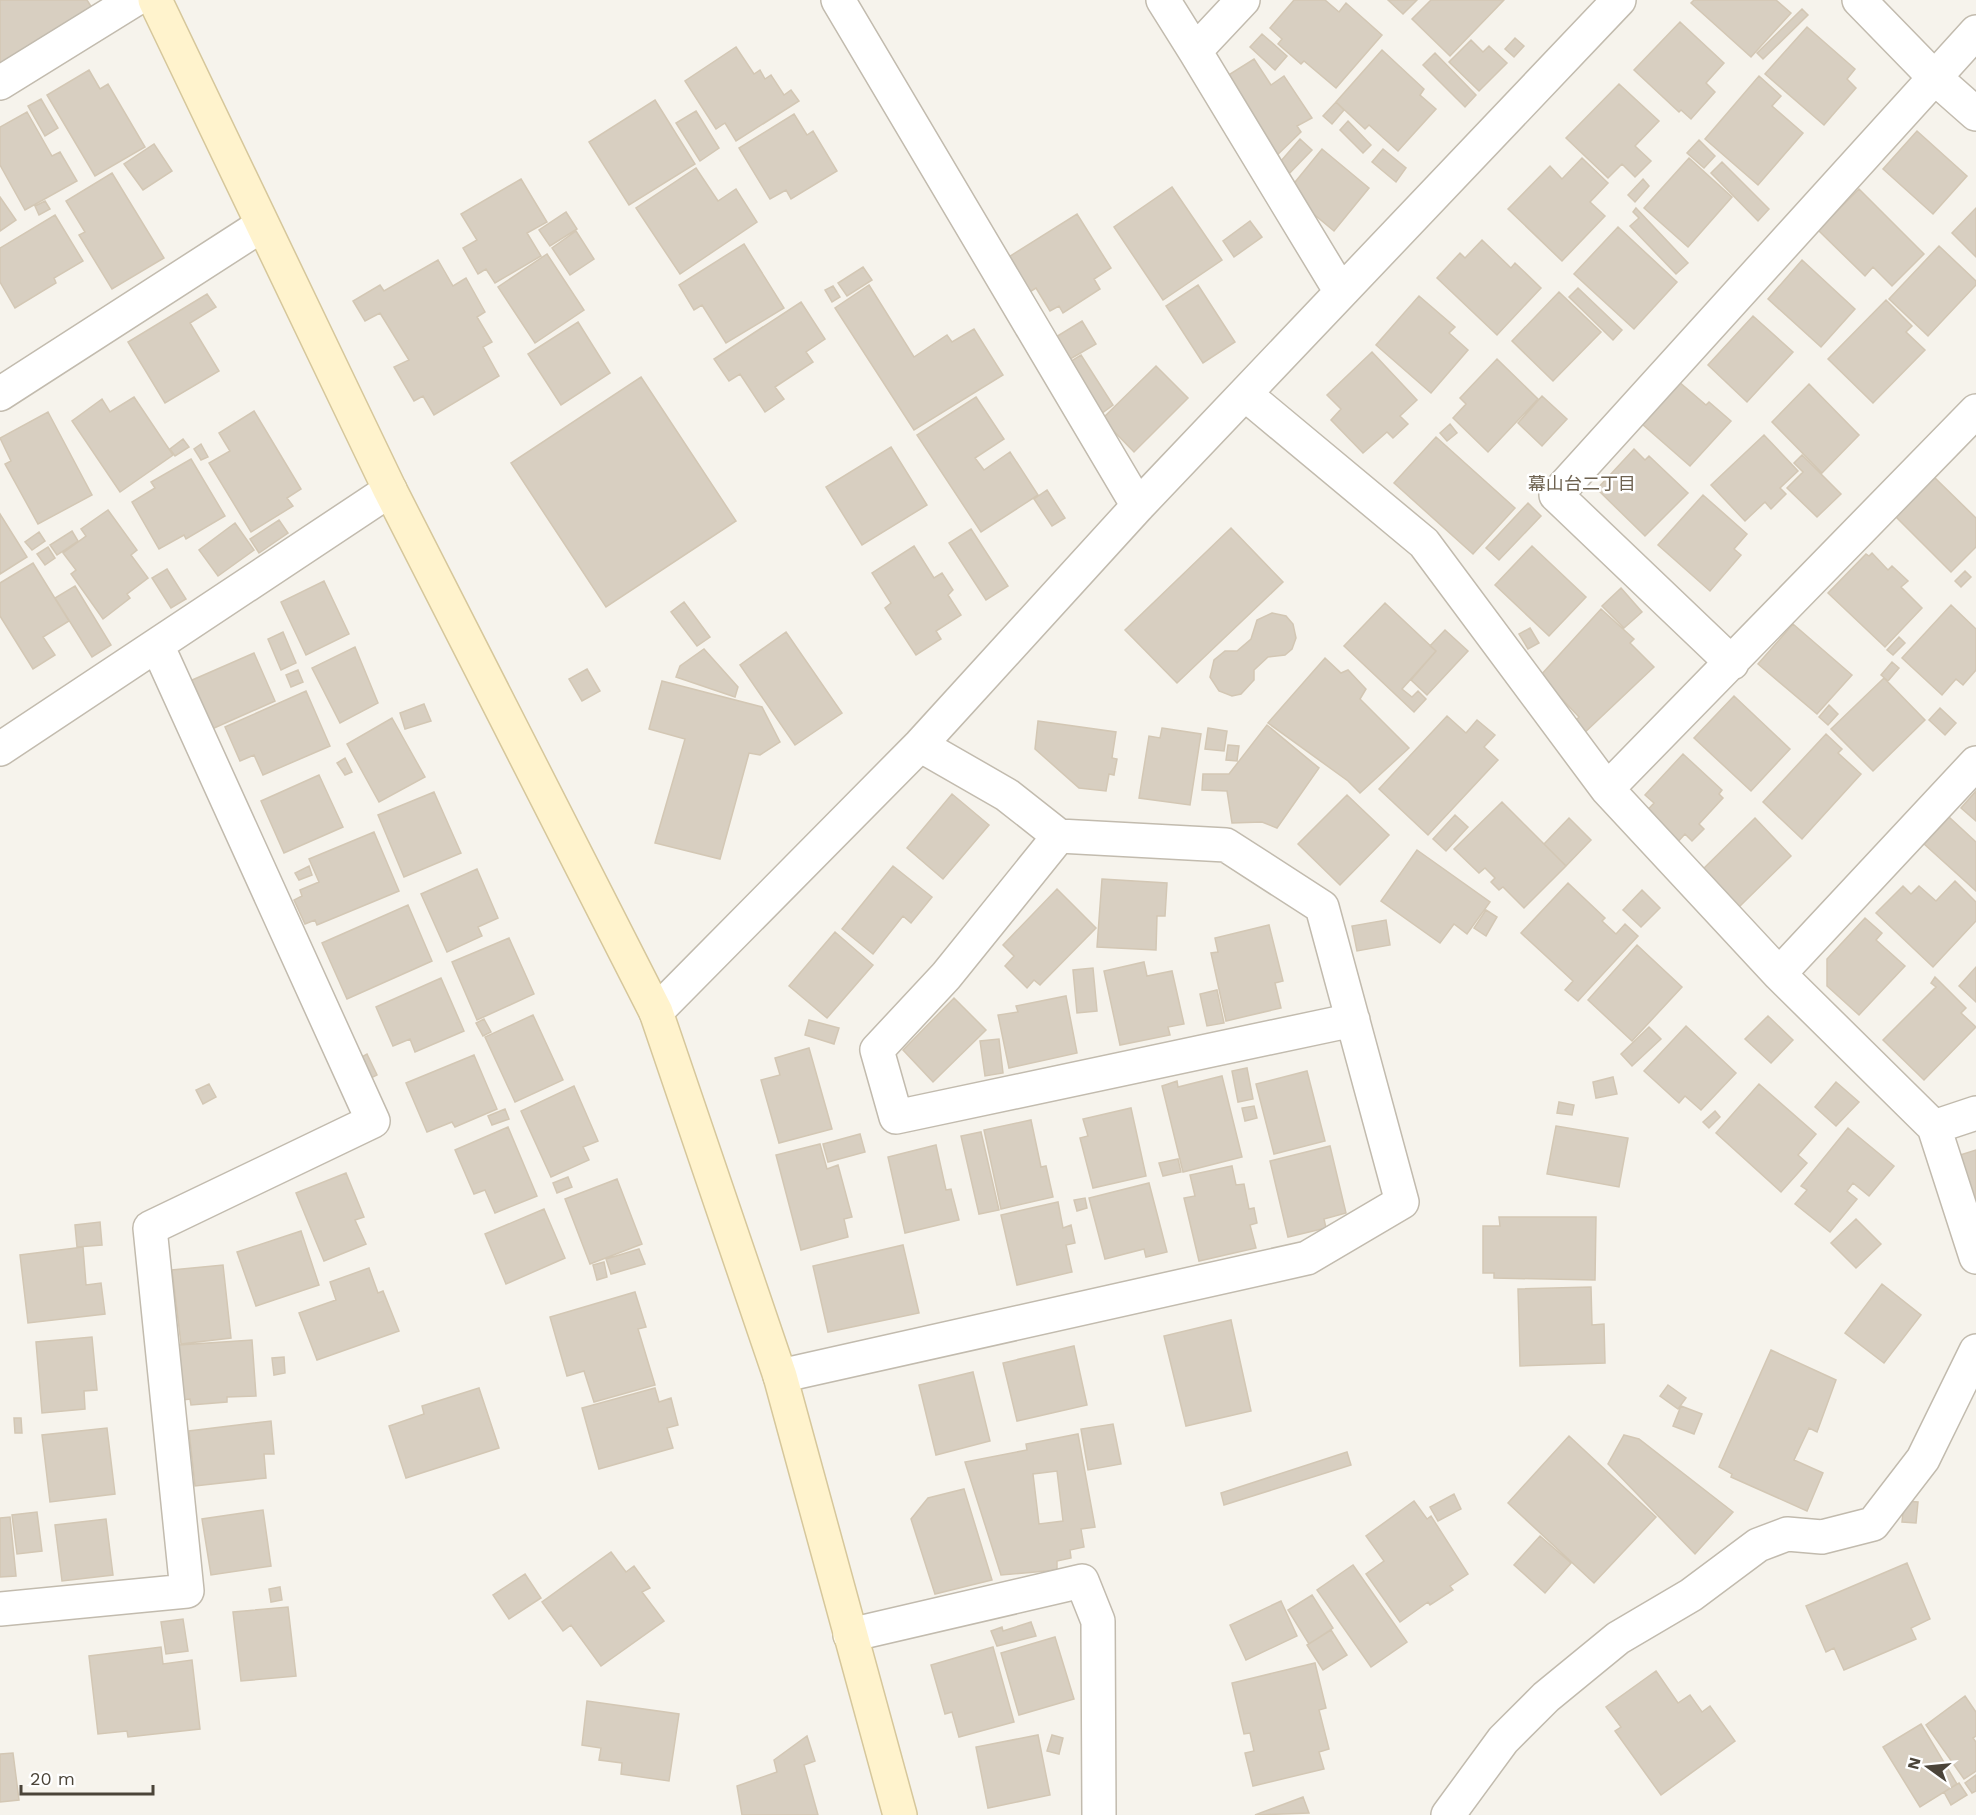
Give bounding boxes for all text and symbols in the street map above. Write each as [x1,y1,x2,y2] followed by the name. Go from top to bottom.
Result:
[1528,473,1636,494] district label: 幕山台二丁目
[1898,1737,1958,1797] north arrow
[1903,1755,1925,1771] text: N
[21,1758,153,1796] scale bar
[30,1768,75,1789] text: 20 m

